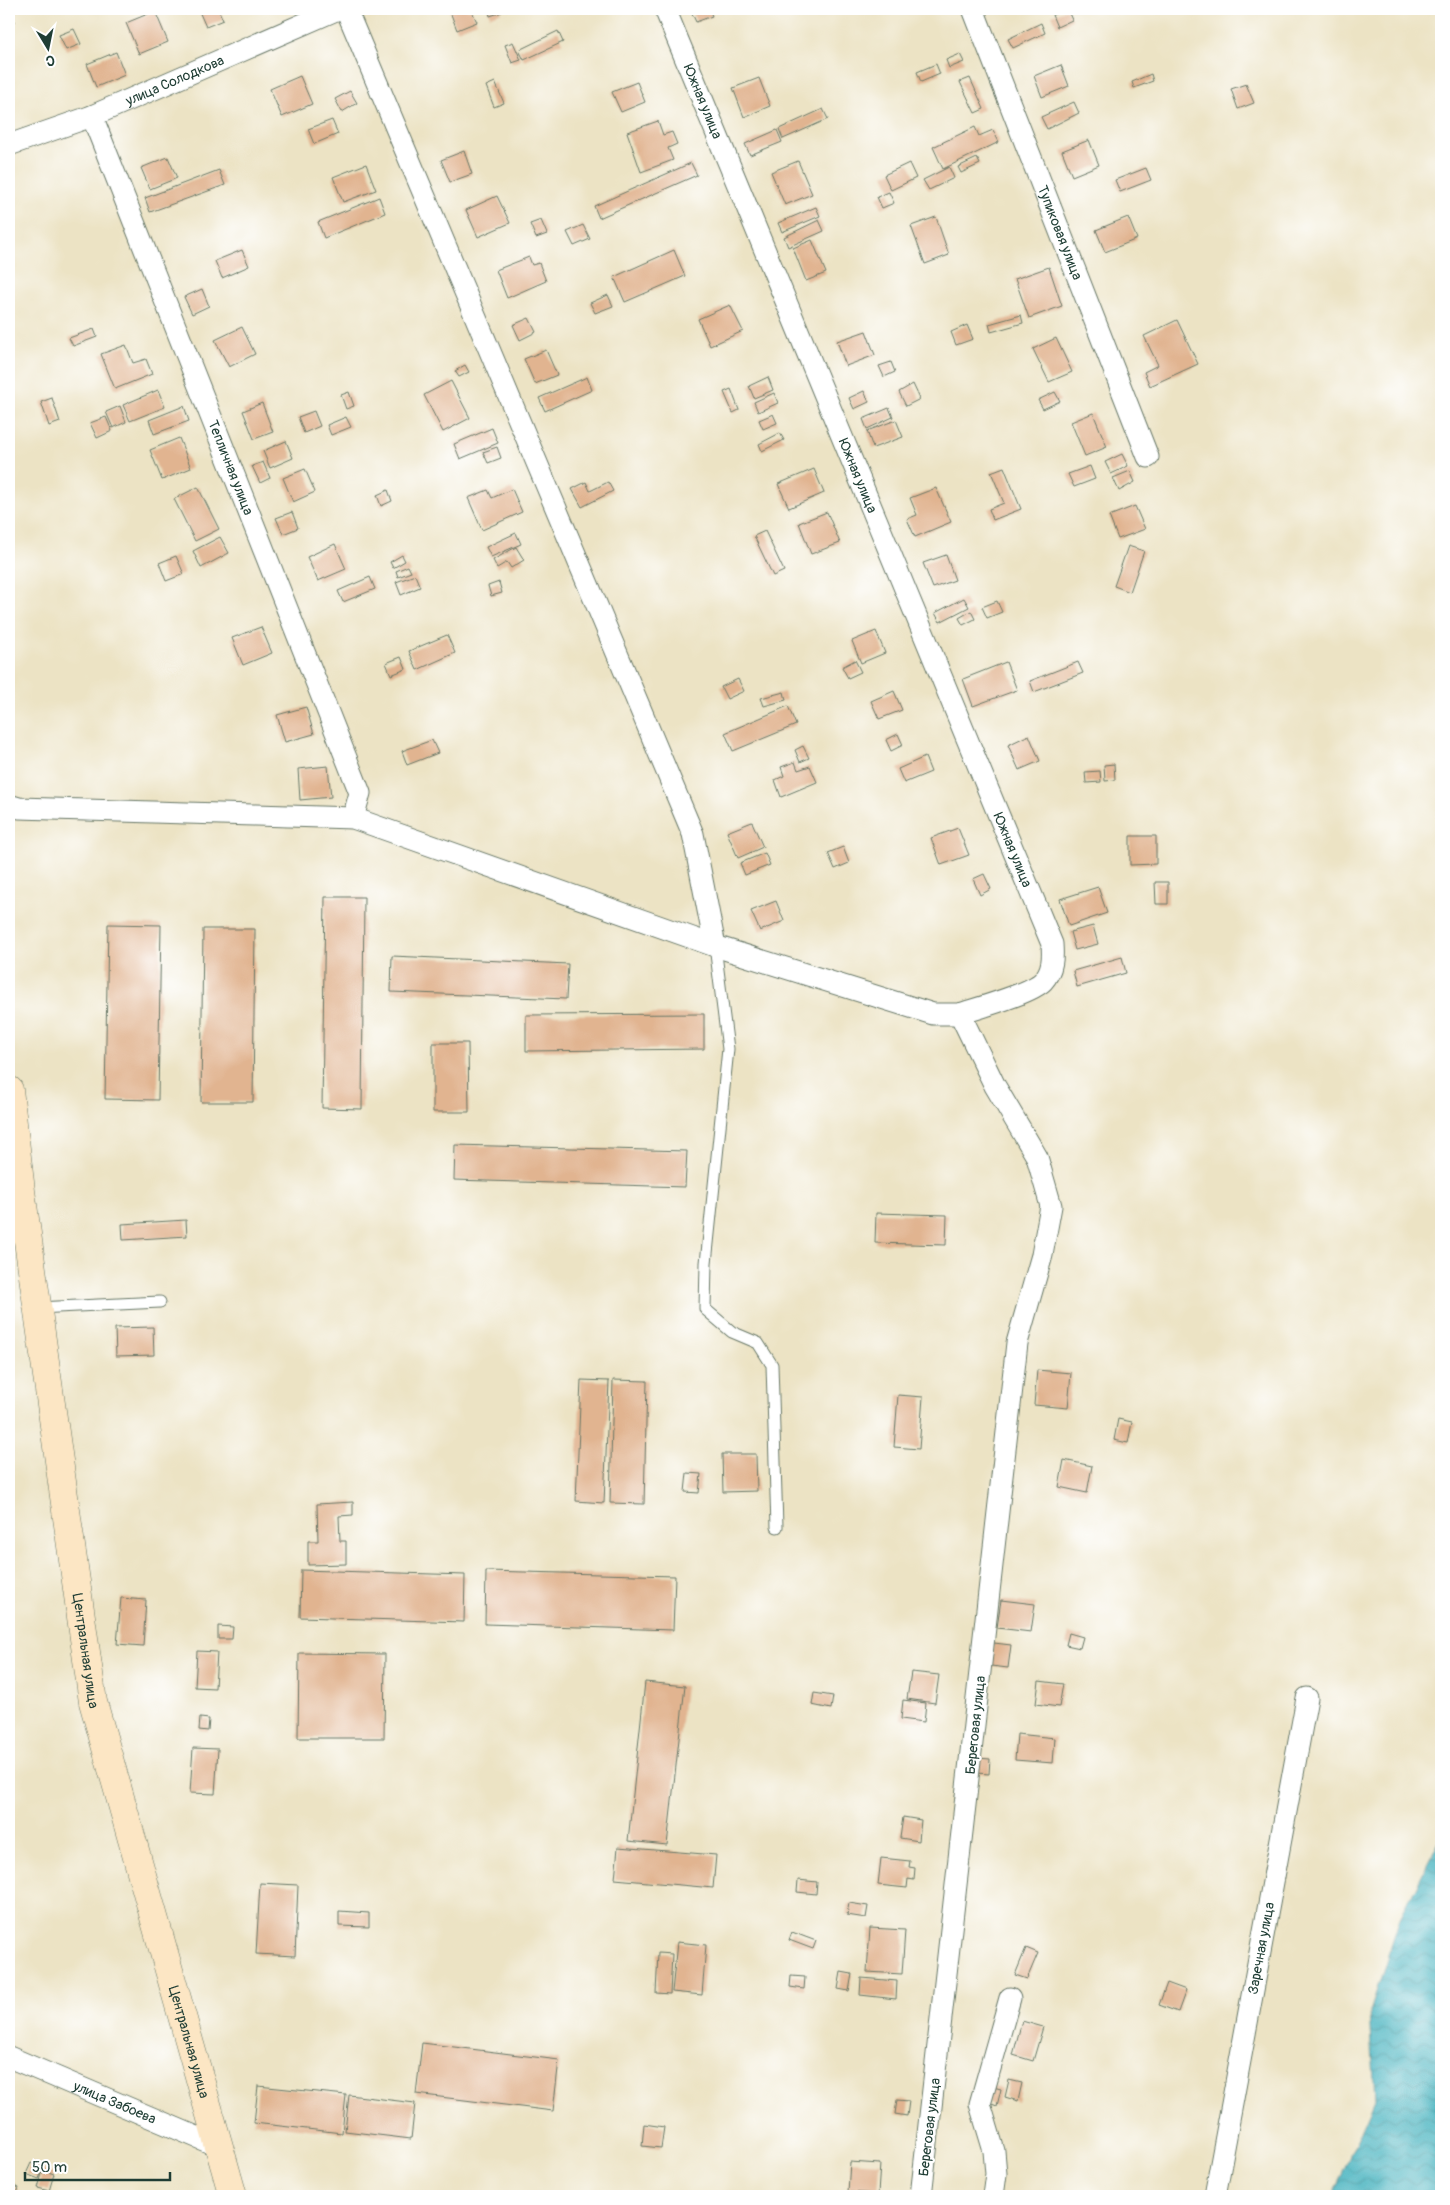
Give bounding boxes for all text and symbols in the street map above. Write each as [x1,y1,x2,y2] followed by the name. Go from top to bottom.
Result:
[22,22,72,72] north arrow
[44,51,56,69] text: С
[122,52,227,110] street label: улица Солодкова
[680,62,726,141] street label: Южная улица
[1034,183,1086,282] street label: Тупиковая улица
[204,418,257,518] street label: Тепличная улица
[835,436,881,516] street label: Южная улица
[990,810,1036,890] street label: Южная улица
[69,1592,102,1710] street label: Центральная улица
[962,1675,989,1775] street label: Береговая улица
[1244,1901,1278,1996] street label: Заречная улица
[165,1984,213,2100] street label: Центральная улица
[70,2077,159,2128] street label: улица Забоева
[915,2077,944,2177] street label: Береговая улица
[25,2150,170,2182] scale bar
[32,2158,67,2177] text: 50 m

